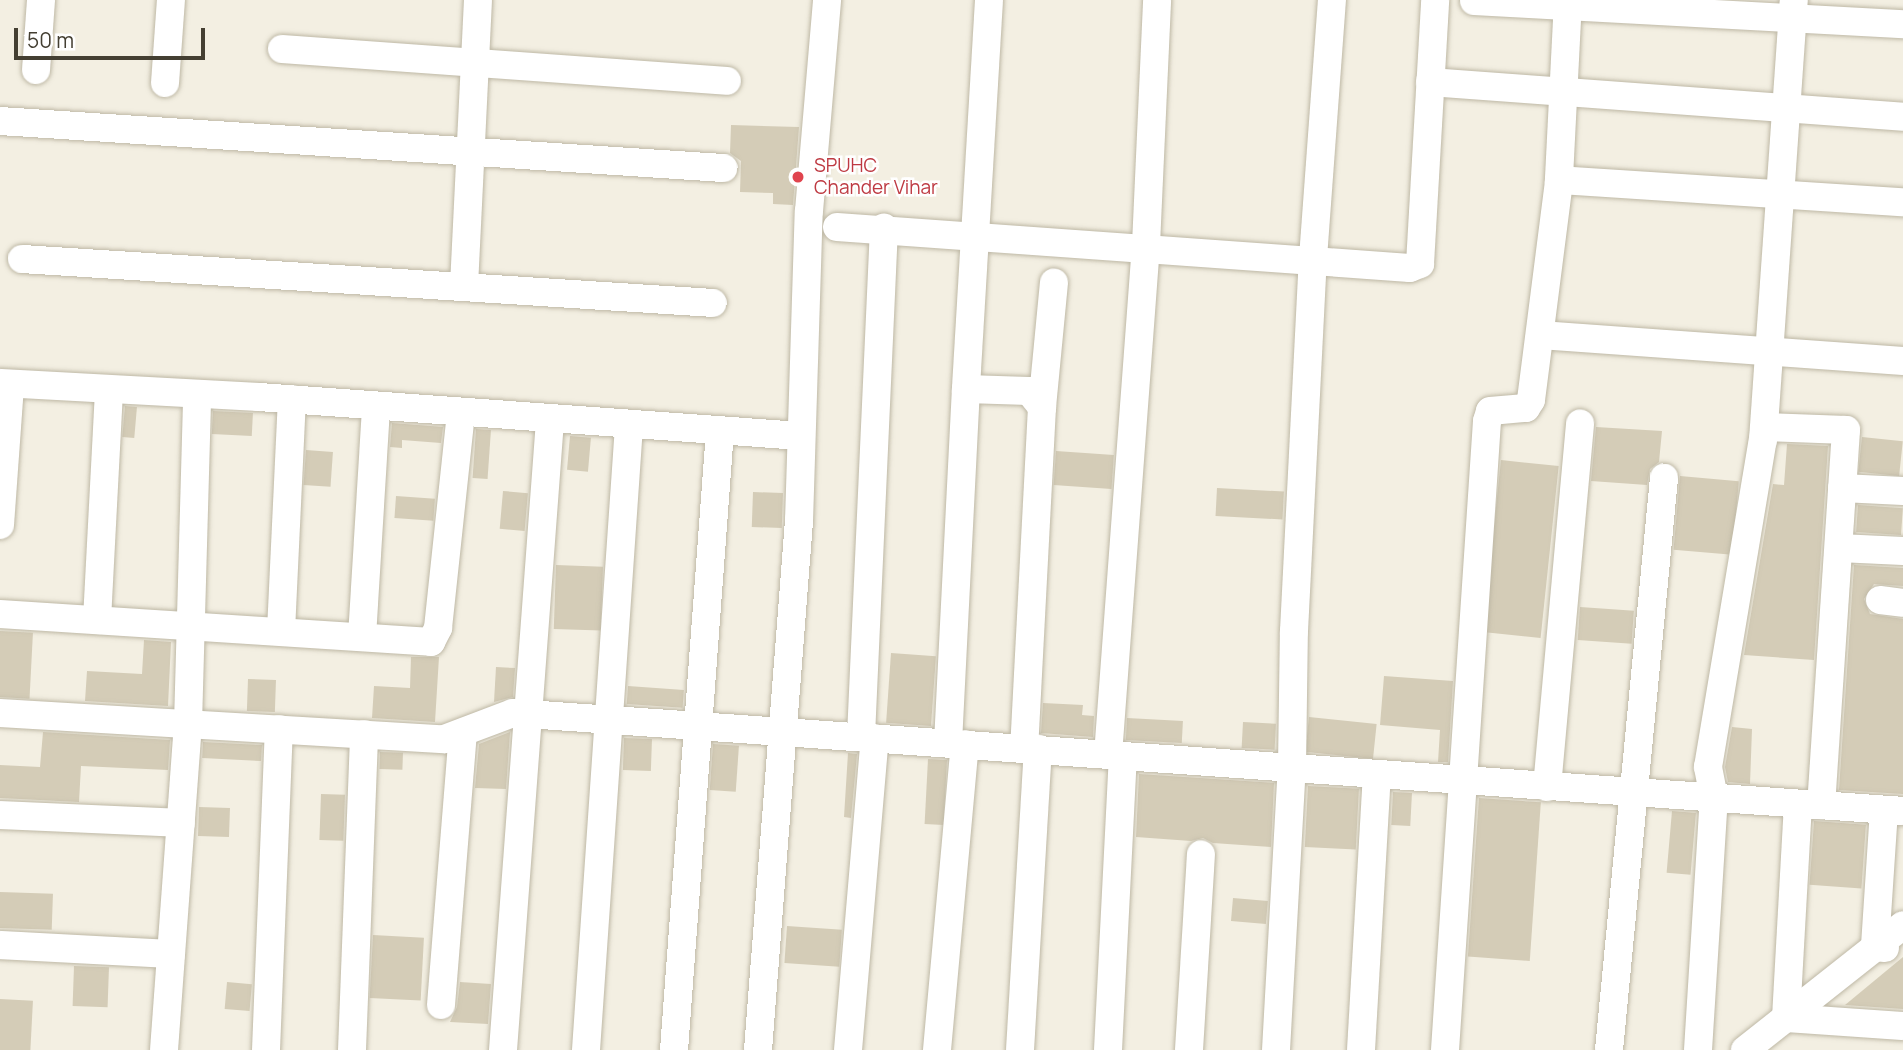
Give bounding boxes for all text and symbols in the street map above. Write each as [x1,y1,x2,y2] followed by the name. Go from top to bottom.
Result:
[18,14,208,58] scale bar
[27,26,74,54] text: 50 m
[814,155,938,199] place label: SPUHC Chander Vihar
[788,167,808,187] marker: SPUHC Chander Vihar

